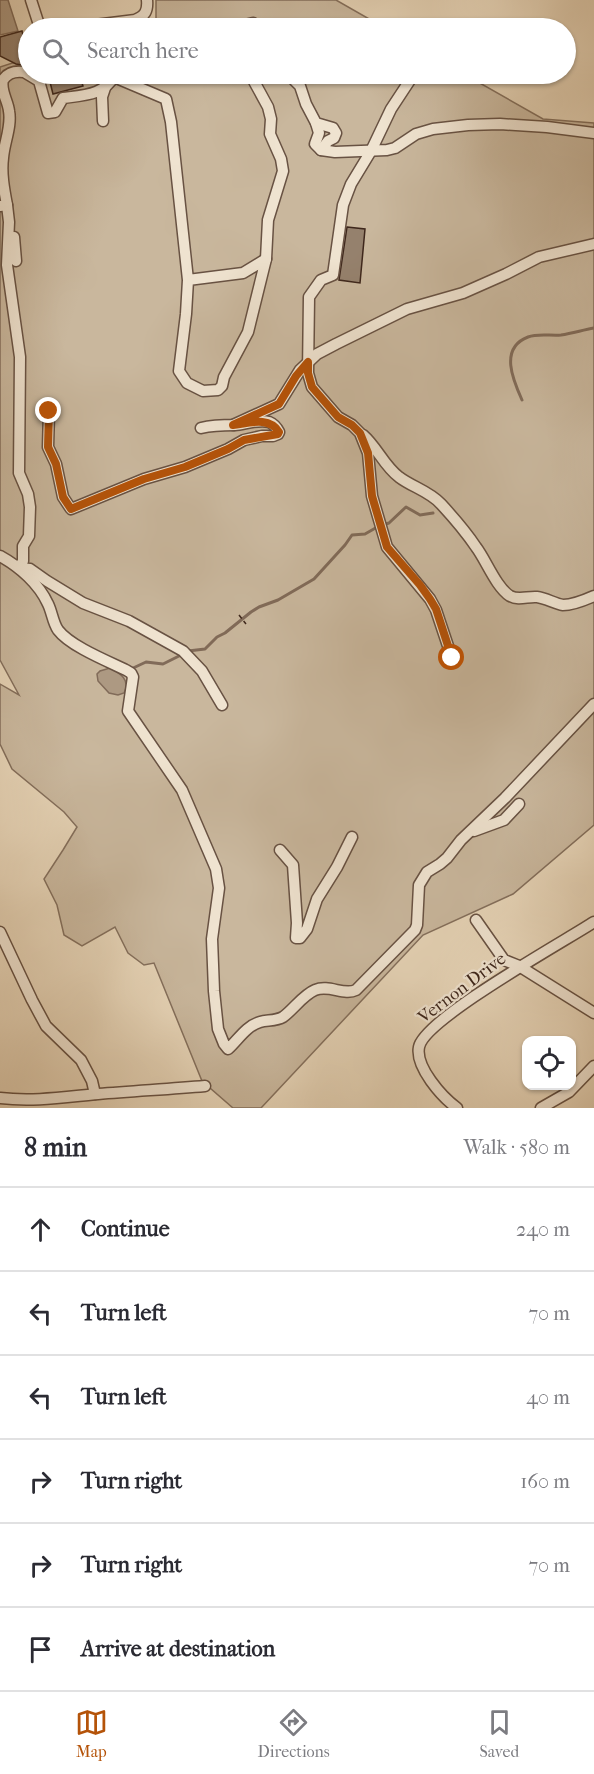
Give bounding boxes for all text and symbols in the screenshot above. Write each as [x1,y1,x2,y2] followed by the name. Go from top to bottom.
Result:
[18,18,576,84] search box
[39,35,72,68] icon: search
[87,38,199,64] text: Search here
[35,397,61,423] route end
[438,644,464,670] route start
[413,948,510,1029] street label: Vernon Drive
[522,1036,576,1090] map controls
[522,1036,576,1090] button: locate
[24,1132,87,1163] text: 8 min
[463,1136,570,1159] text: Walk · 580 m
[24,1213,57,1246] icon: ahead
[81,1216,170,1242] text: Continue
[516,1218,570,1241] text: 240 m
[24,1297,57,1330] icon: left
[81,1300,167,1326] text: Turn left
[528,1302,570,1325] text: 70 m
[24,1381,57,1414] icon: left
[81,1384,167,1410] text: Turn left
[526,1386,570,1409] text: 40 m
[24,1465,57,1498] icon: right
[81,1468,182,1494] text: Turn right
[520,1470,570,1493] text: 160 m
[24,1549,57,1582] icon: right
[81,1552,182,1578] text: Turn right
[528,1554,570,1577] text: 70 m
[24,1633,57,1666] icon: arrive
[81,1636,275,1662] text: Arrive at destination
[75,1706,108,1761] tab: Map
[258,1706,330,1761] tab: Directions
[479,1706,519,1761] tab: Saved

